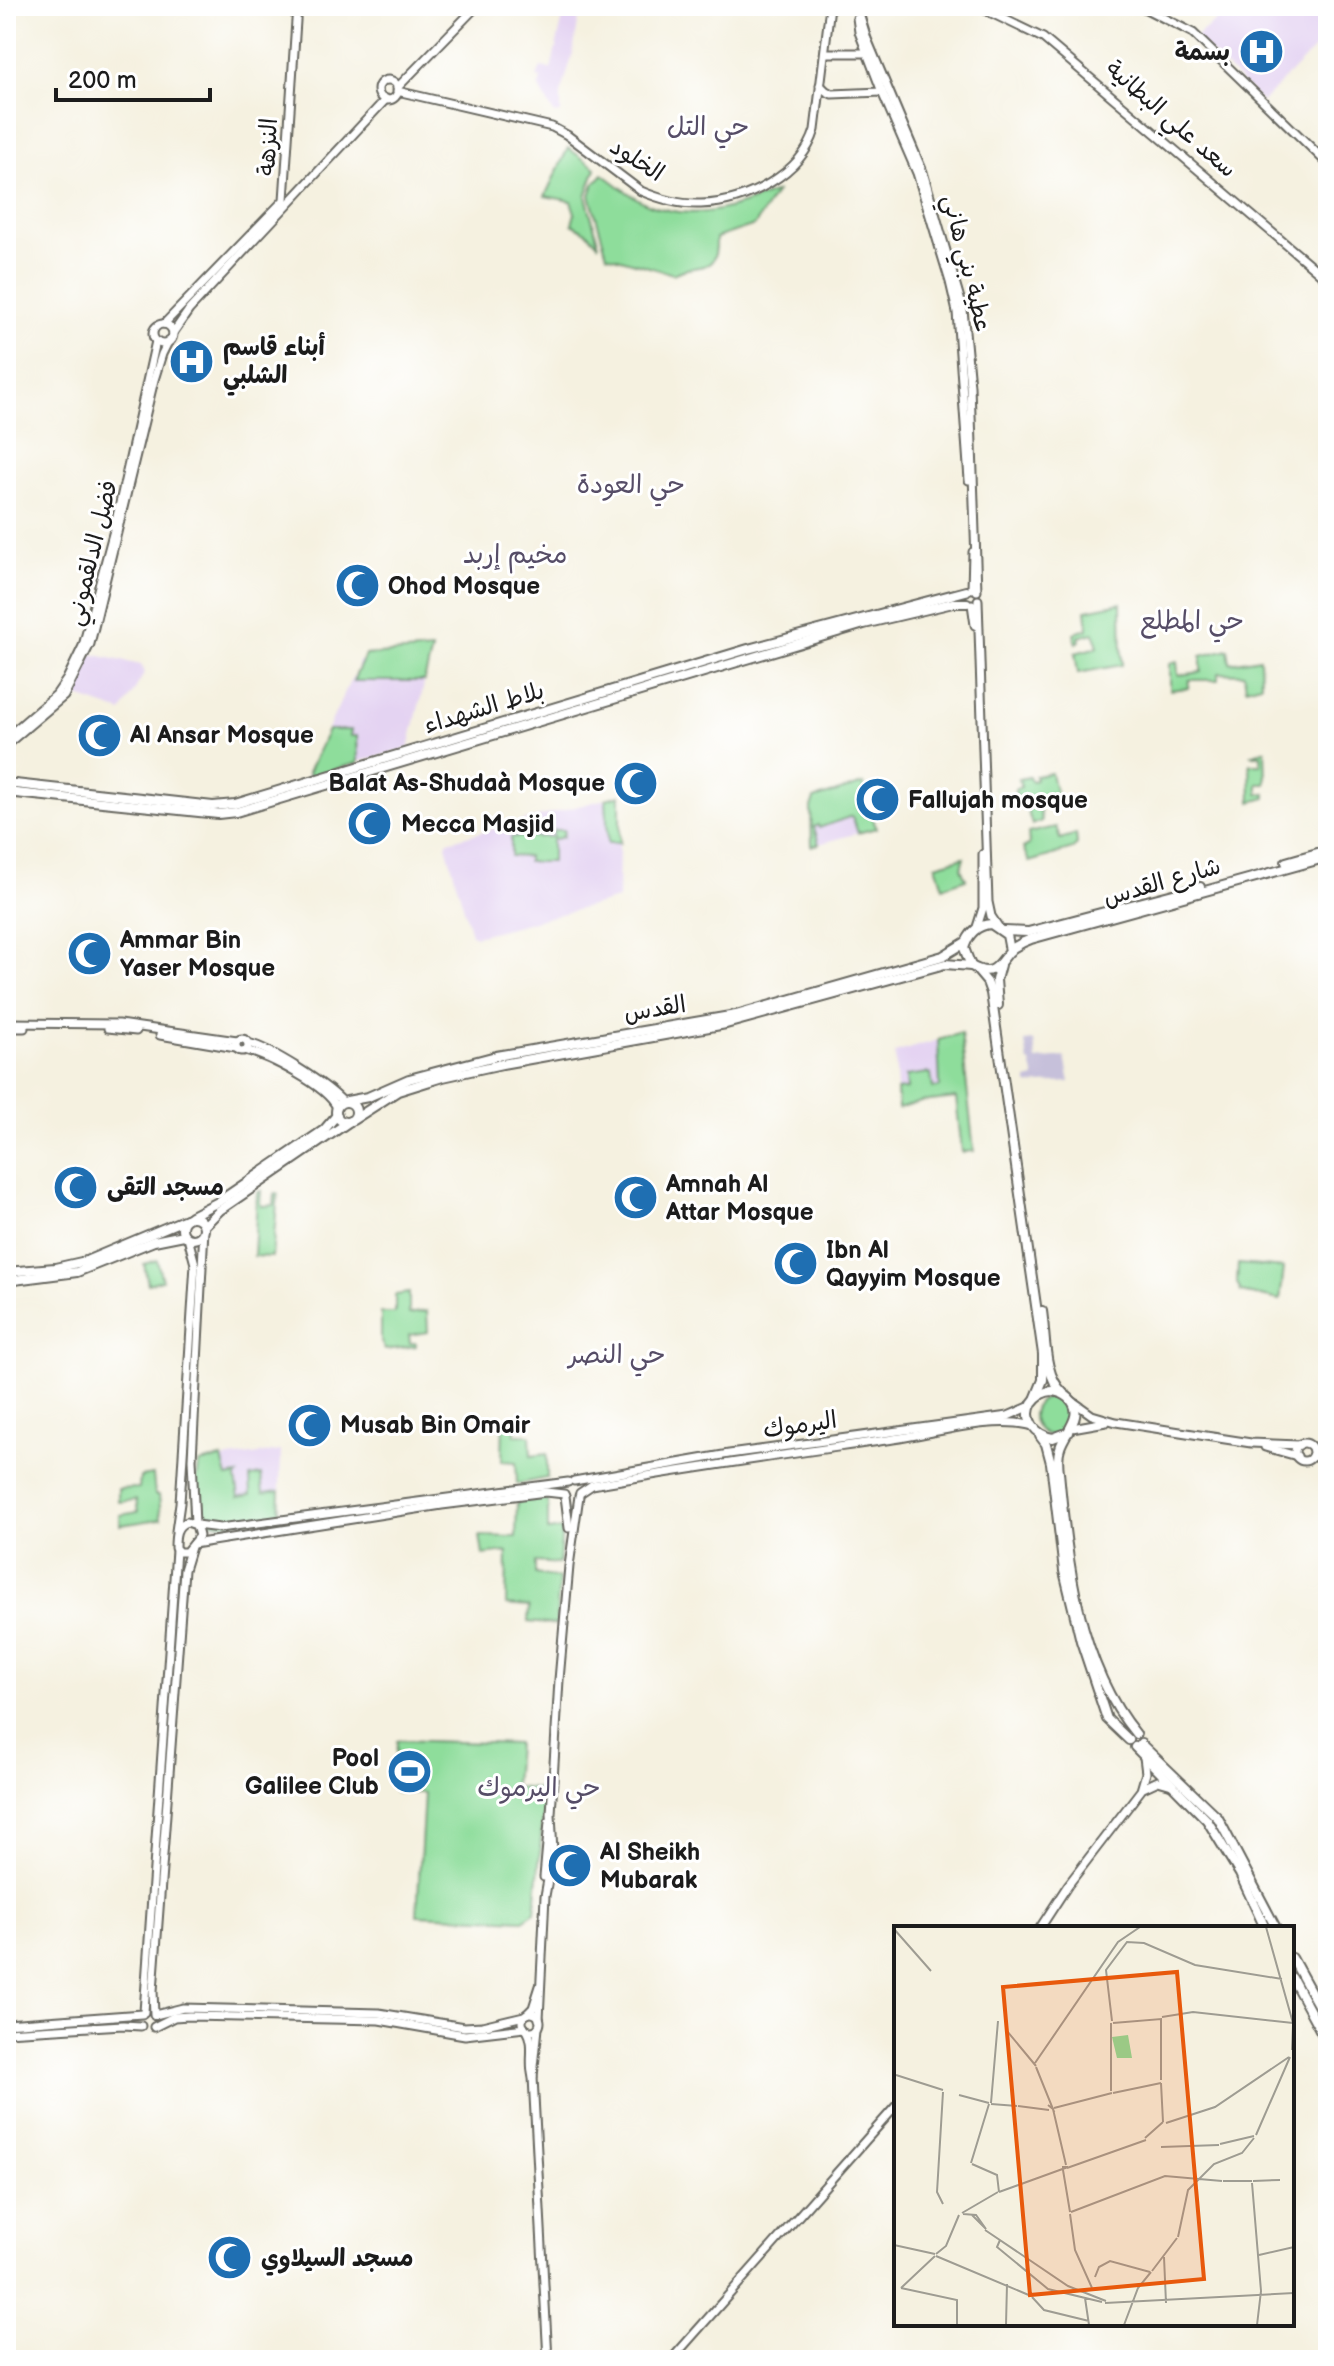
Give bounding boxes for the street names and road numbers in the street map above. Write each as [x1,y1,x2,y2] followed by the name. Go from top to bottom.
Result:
[1096,54,1242,188] street label: سعد علي البطانية
[252,117,284,177] street label: النزهة
[604,132,670,188] street label: الخلود
[930,192,998,336] street label: عطية بني هاني
[60,477,130,630] street label: فضل الدلقموني
[420,676,548,740] street label: بلاط الشهداء
[1100,851,1225,915] street label: شارع القدس
[622,990,688,1028] street label: القدس
[761,1405,839,1446] street label: اليرموك

